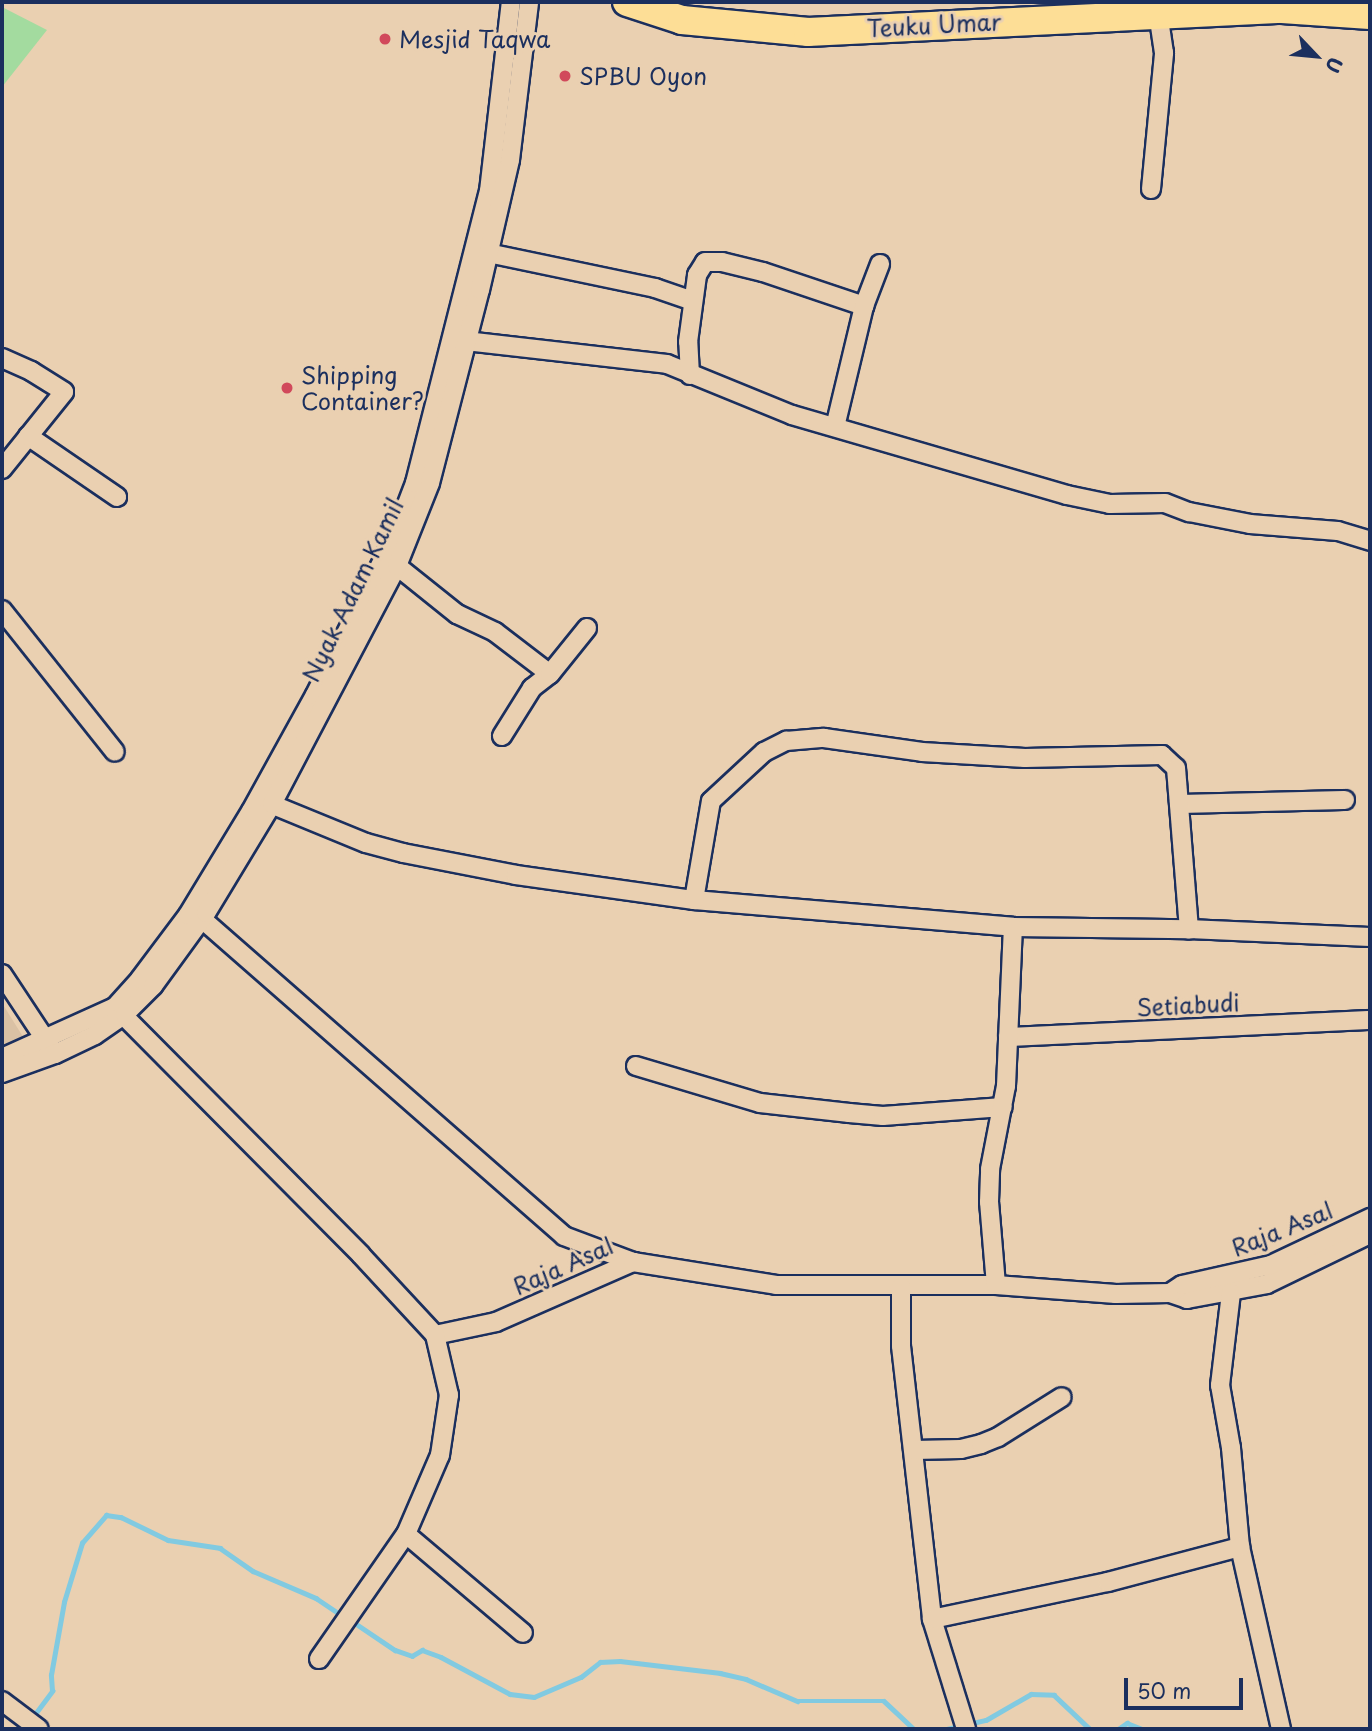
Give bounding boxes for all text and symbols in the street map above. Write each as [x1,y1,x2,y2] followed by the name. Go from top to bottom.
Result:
[865,8,1003,42] street label: Teuku Umar
[1281,21,1351,91] north arrow
[399,25,550,53] place label: Mesjid Taqwa
[377,31,393,47] marker: Mesjid Taqwa
[1319,53,1351,78] text: U
[579,62,707,90] place label: SPBU Oyon
[557,68,573,84] marker: SPBU Oyon
[301,361,423,415] place label: Shipping Container?
[279,380,295,396] marker: Shipping Container?
[296,493,410,687] street label: Nyak Adam Kamil
[1136,989,1240,1021] street label: Setiabudi
[1227,1196,1337,1262] street label: Raja Asal
[509,1232,617,1300] street label: Raja Asal
[1127,1664,1246,1708] scale bar
[1137,1674,1191,1706] text: 50 m

